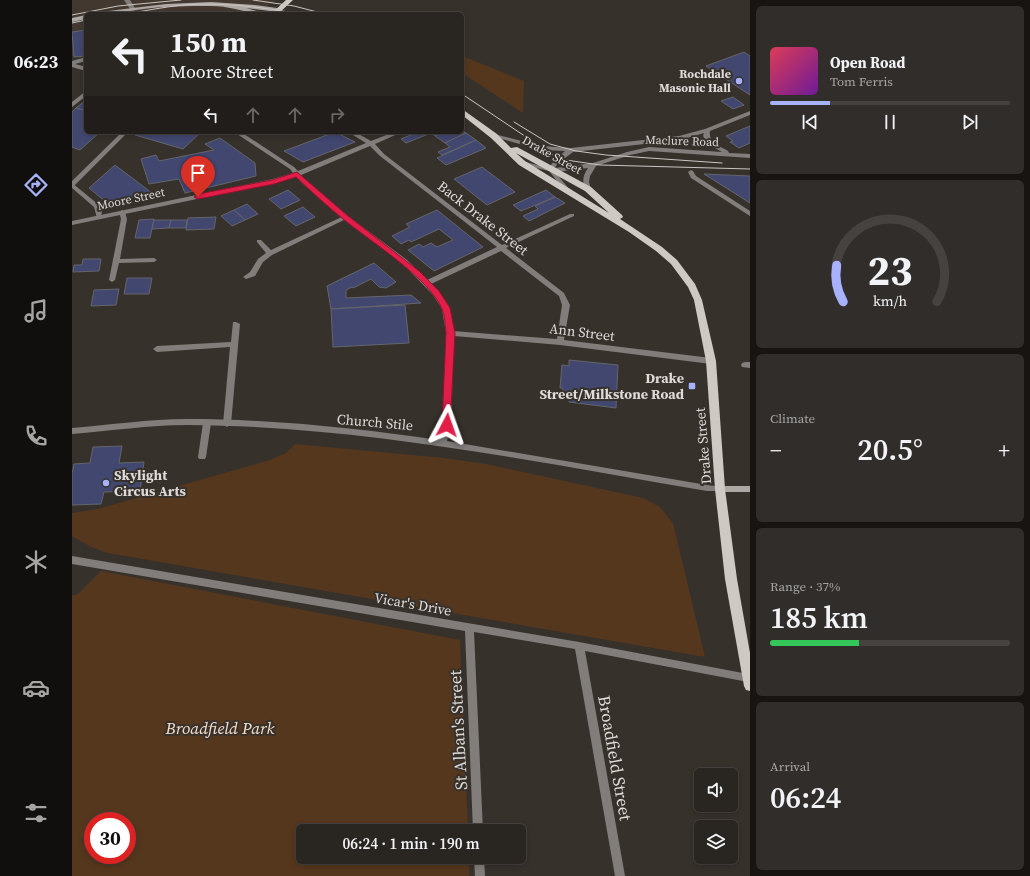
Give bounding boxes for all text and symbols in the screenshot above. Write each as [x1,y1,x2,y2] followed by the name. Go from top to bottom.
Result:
[170,23,247,61] text: 150 m
[104,28,156,80] icon: left
[14,49,58,74] text: 06:23
[830,52,905,73] text: Open Road
[170,59,273,84] text: Moore Street
[659,66,731,96] place label: Rochdale Masonic Hall
[830,73,893,90] text: Tom Ferris
[734,76,744,86] marker: Rochdale Masonic Hall
[200,104,222,126] icon: left
[242,104,264,126] icon: ahead
[284,104,306,126] icon: ahead
[326,104,348,126] icon: right
[799,111,821,133] icon: previous
[879,111,901,133] icon: pause
[959,111,981,133] icon: next
[519,132,585,178] street label: Drake Street
[645,132,719,150] street label: Maclure Road
[181,156,215,197] pin
[187,162,209,184] icon: arrive
[22,171,50,199] icon: directions
[433,176,533,260] street label: Back Drake Street
[96,184,166,214] street label: Moore Street
[867,242,913,299] text: 23
[873,291,907,311] text: km/h
[22,297,50,325] icon: music
[548,318,616,346] street label: Ann Street
[539,368,685,404] place label: Drake Street/Milkstone Road
[687,381,697,391] marker: Drake Street/Milkstone Road
[426,404,468,446] position arrow
[690,406,716,485] street label: Drake Street
[336,409,414,435] street label: Church Stile
[770,410,815,427] text: Climate
[22,422,50,450] icon: phone
[857,429,923,470] text: 20.5°
[770,435,782,465] text: −
[998,435,1010,465] text: +
[114,465,187,501] place label: Skylight Circus Arts
[101,478,111,488] marker: Skylight Circus Arts
[22,548,50,576] icon: climate
[770,578,841,595] text: Range · 37%
[373,587,453,621] street label: Vicar's Drive
[770,597,868,638] text: 185 km
[443,669,473,791] street label: St Alban's Street
[22,674,50,702] icon: car
[592,693,638,823] street label: Broadfield Street
[164,716,276,740] park label: Broadfield Park
[770,758,810,775] text: Arrival
[694,768,738,864] map controls
[694,768,738,812] button: sound
[770,777,841,818] text: 06:24
[22,799,50,827] icon: filters
[84,812,136,864] speed limit sign: 30
[694,820,738,864] button: layers
[343,833,479,854] text: 06:24 · 1 min · 190 m

